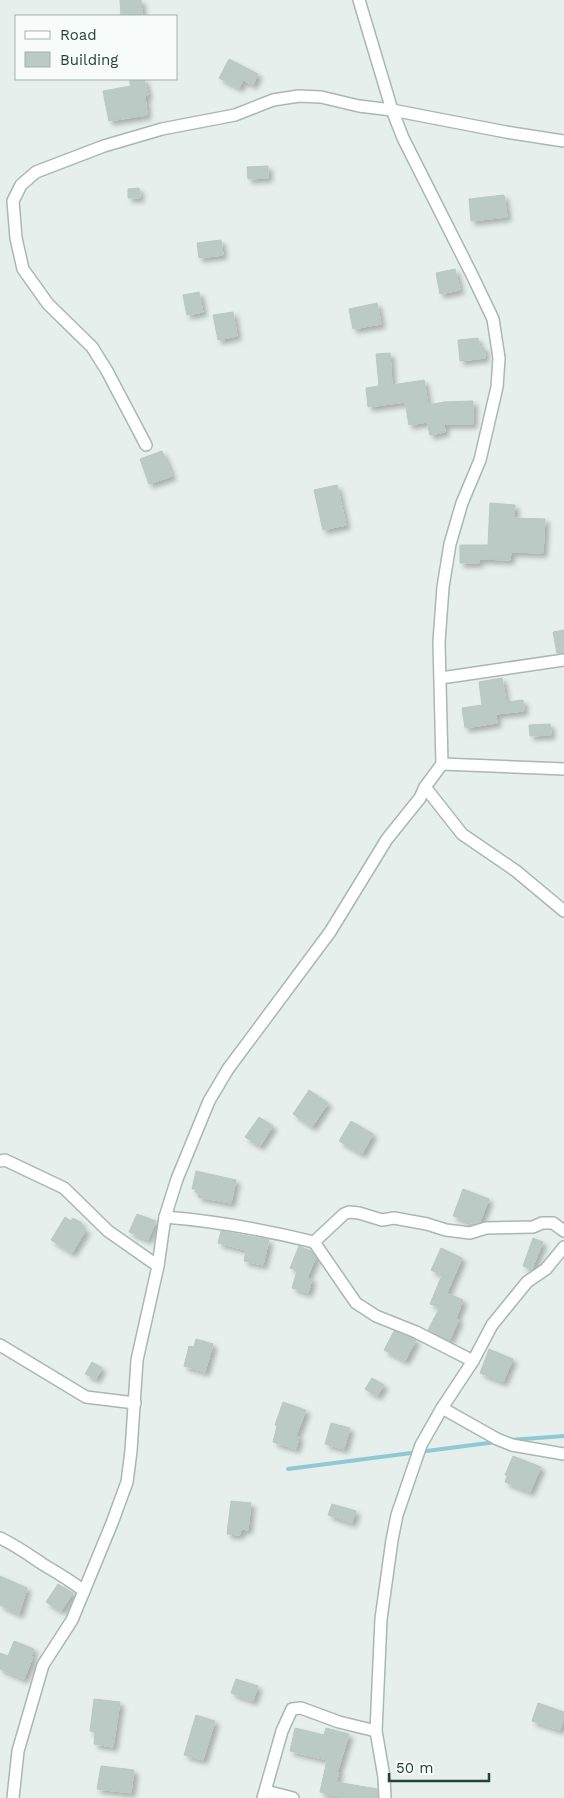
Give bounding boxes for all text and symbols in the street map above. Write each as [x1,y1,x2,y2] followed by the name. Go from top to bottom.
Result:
[15,15,178,80] legend
[60,26,97,44] text: Road
[60,51,118,69] text: Building
[389,1750,489,1782] scale bar
[396,1759,433,1777] text: 50 m

